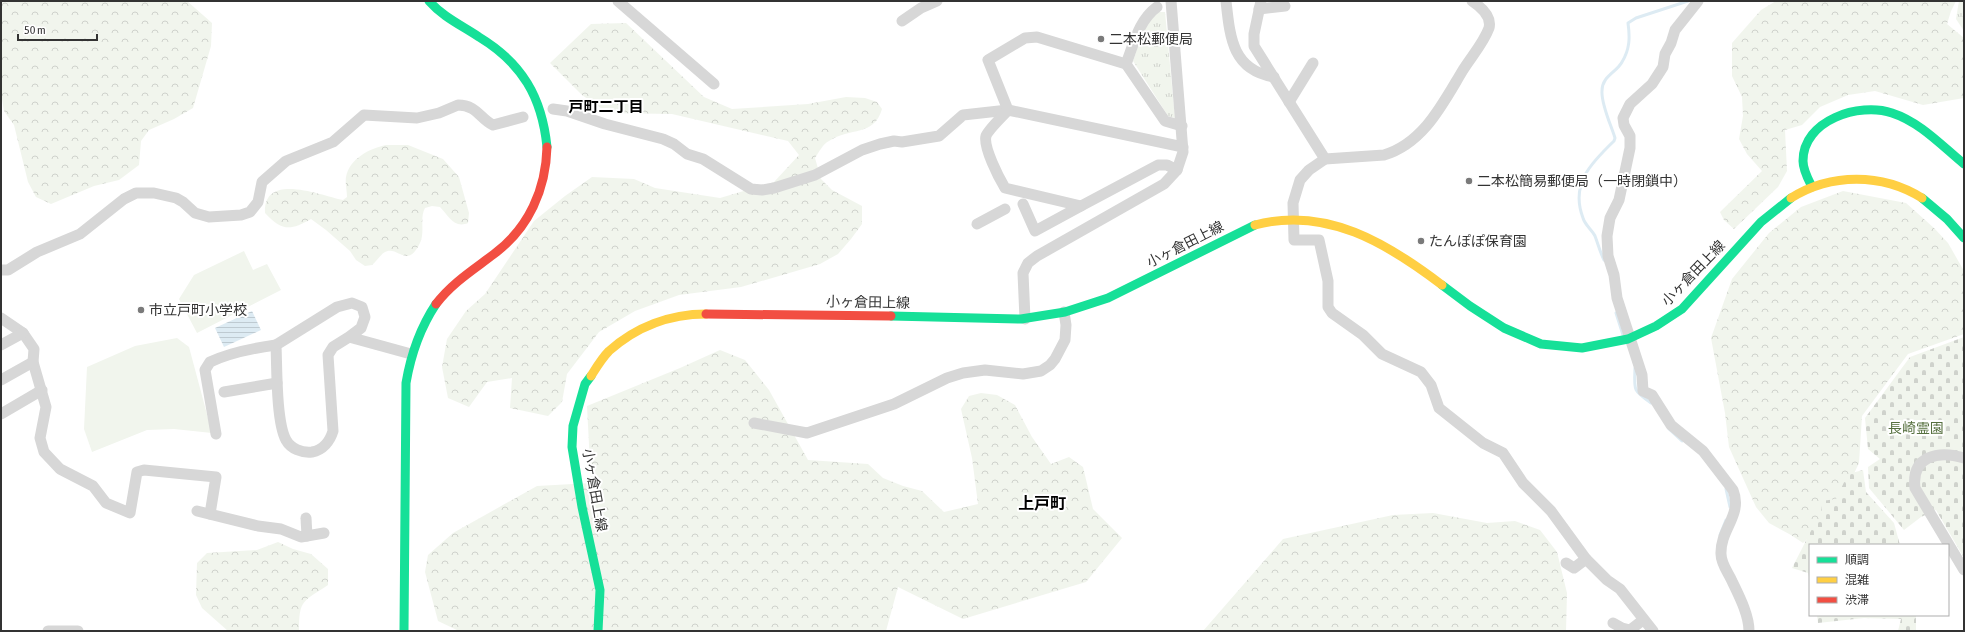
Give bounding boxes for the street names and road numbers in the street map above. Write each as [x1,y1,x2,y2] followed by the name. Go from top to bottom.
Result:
[1144,218,1226,270] street label: 小ヶ倉田上線
[1658,237,1728,309] street label: 小ヶ倉田上線
[826,293,910,311] street label: 小ヶ倉田上線
[580,447,610,533] street label: 小ヶ倉田上線

